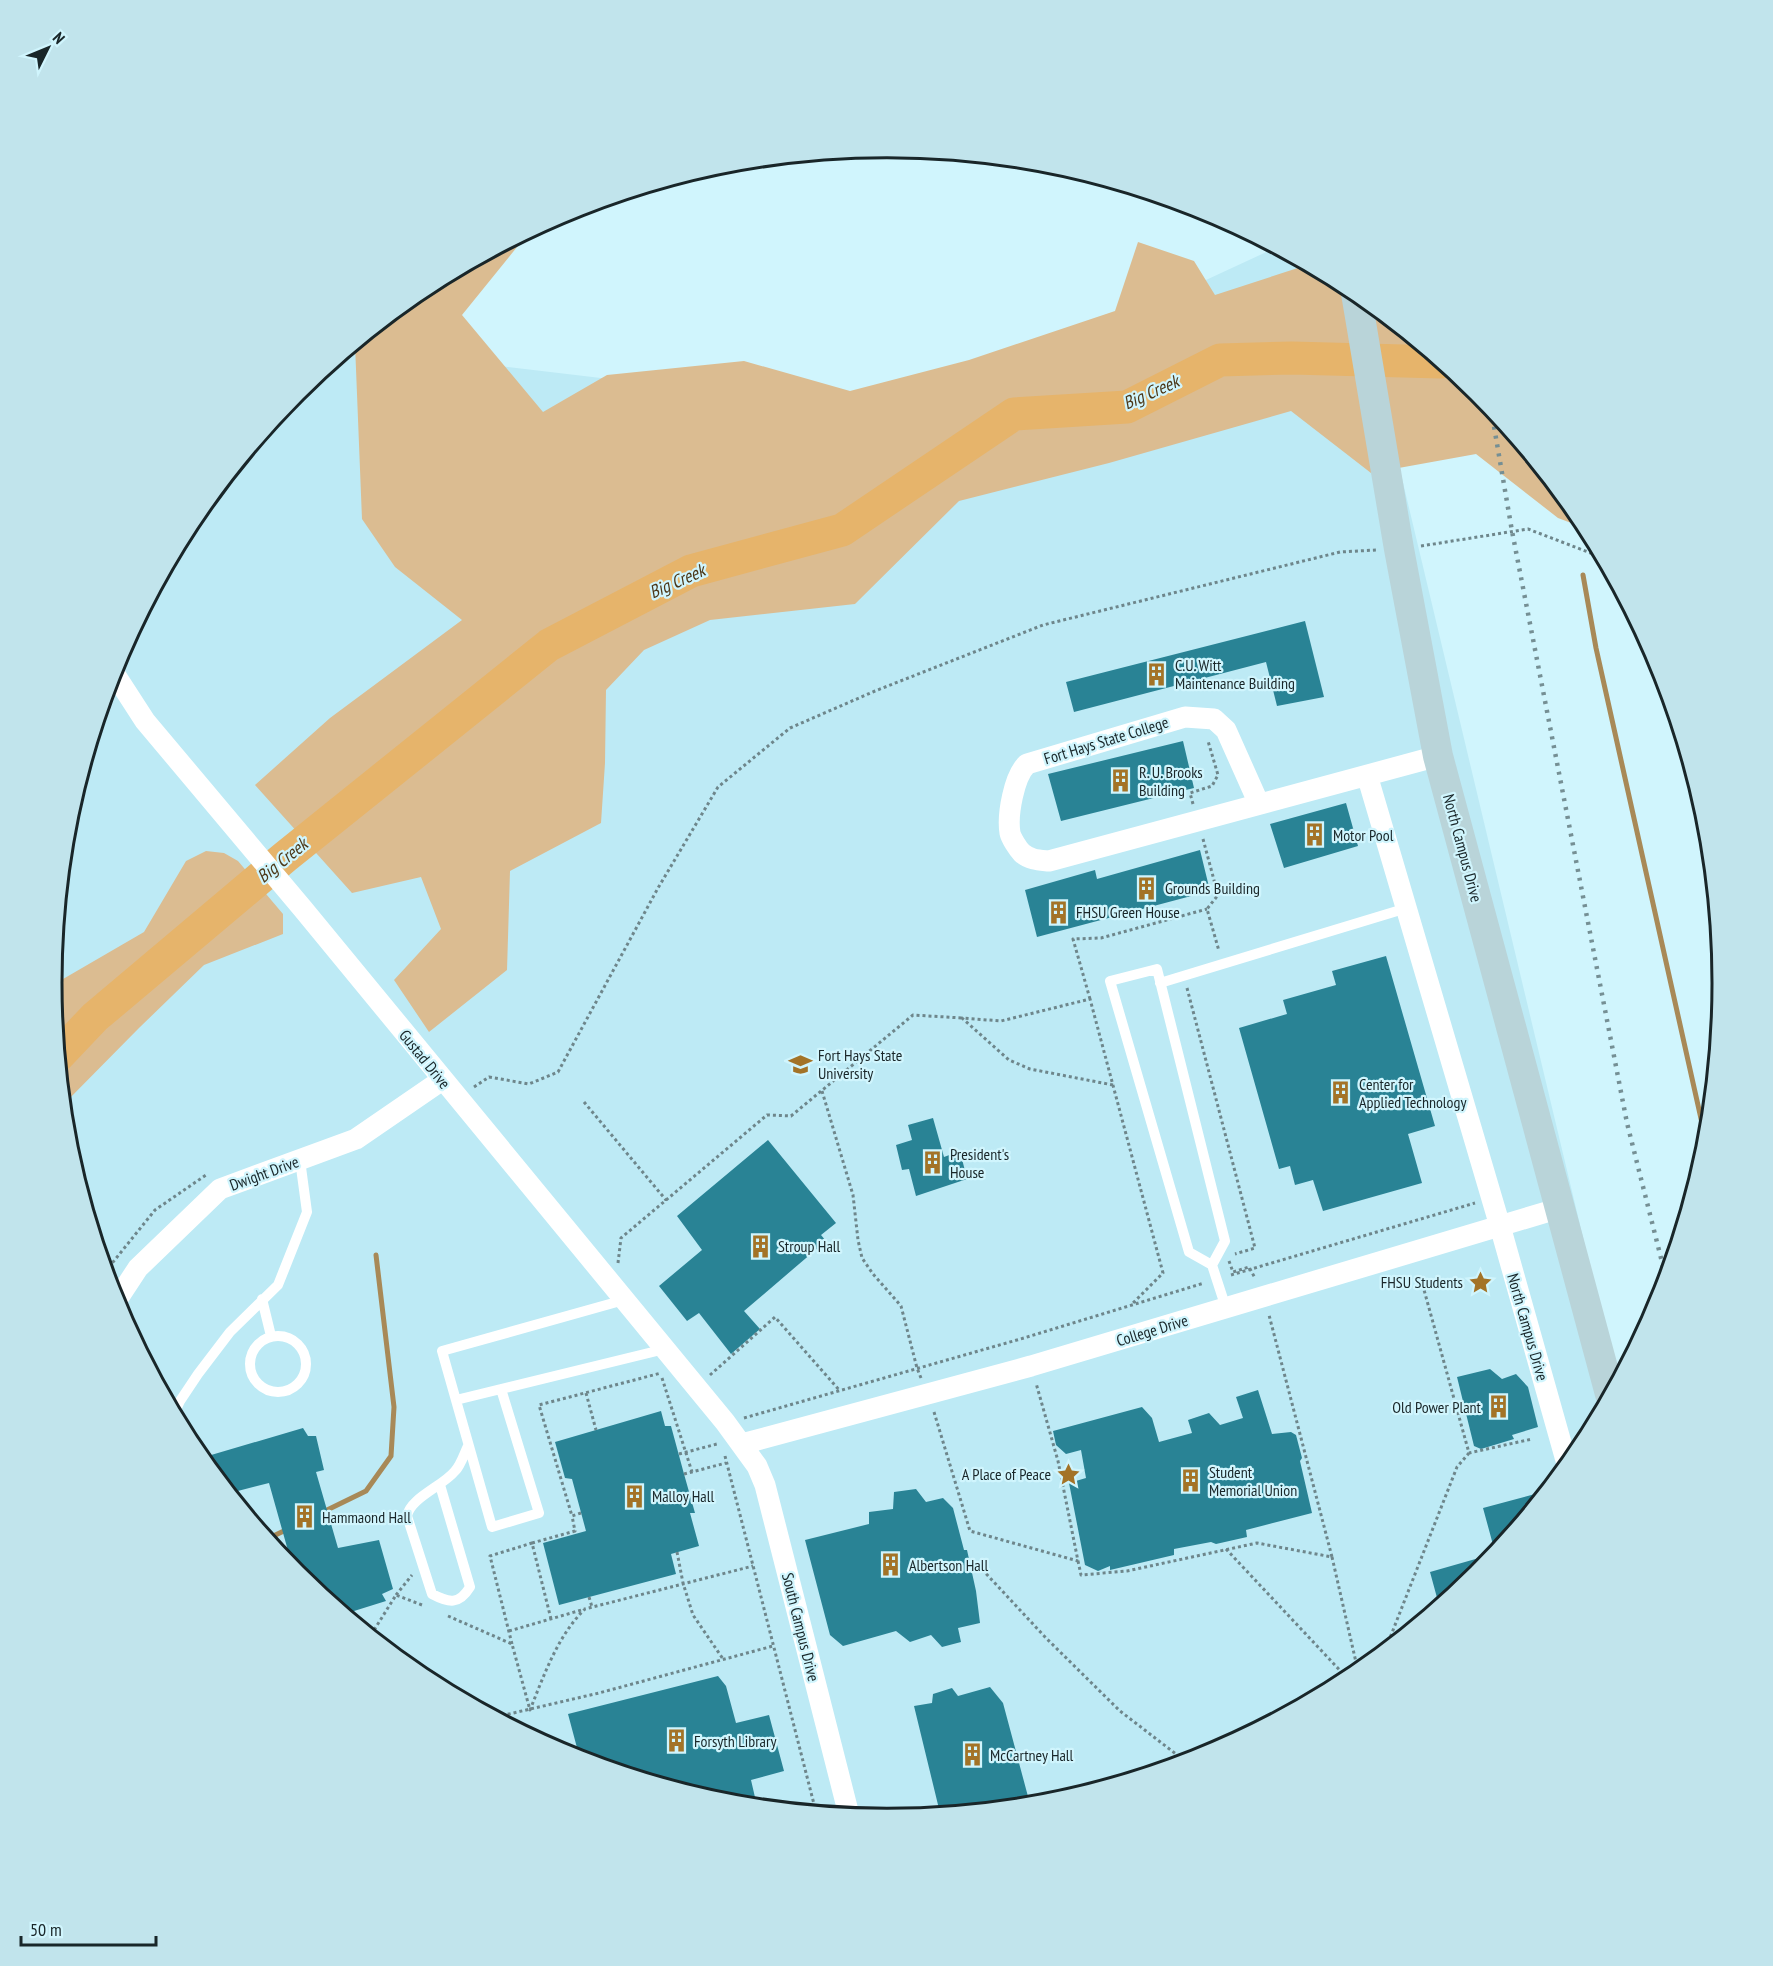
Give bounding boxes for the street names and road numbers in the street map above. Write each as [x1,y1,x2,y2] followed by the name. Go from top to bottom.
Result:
[1041,712,1171,768] street label: Fort Hays State College
[1439,792,1487,904] street label: North Campus Drive
[395,1025,455,1093] street label: Gustad Drive
[227,1151,301,1195] street label: Dwight Drive
[1503,1271,1553,1383] street label: North Campus Drive
[1114,1310,1190,1350] street label: College Drive
[778,1571,824,1683] street label: South Campus Drive

